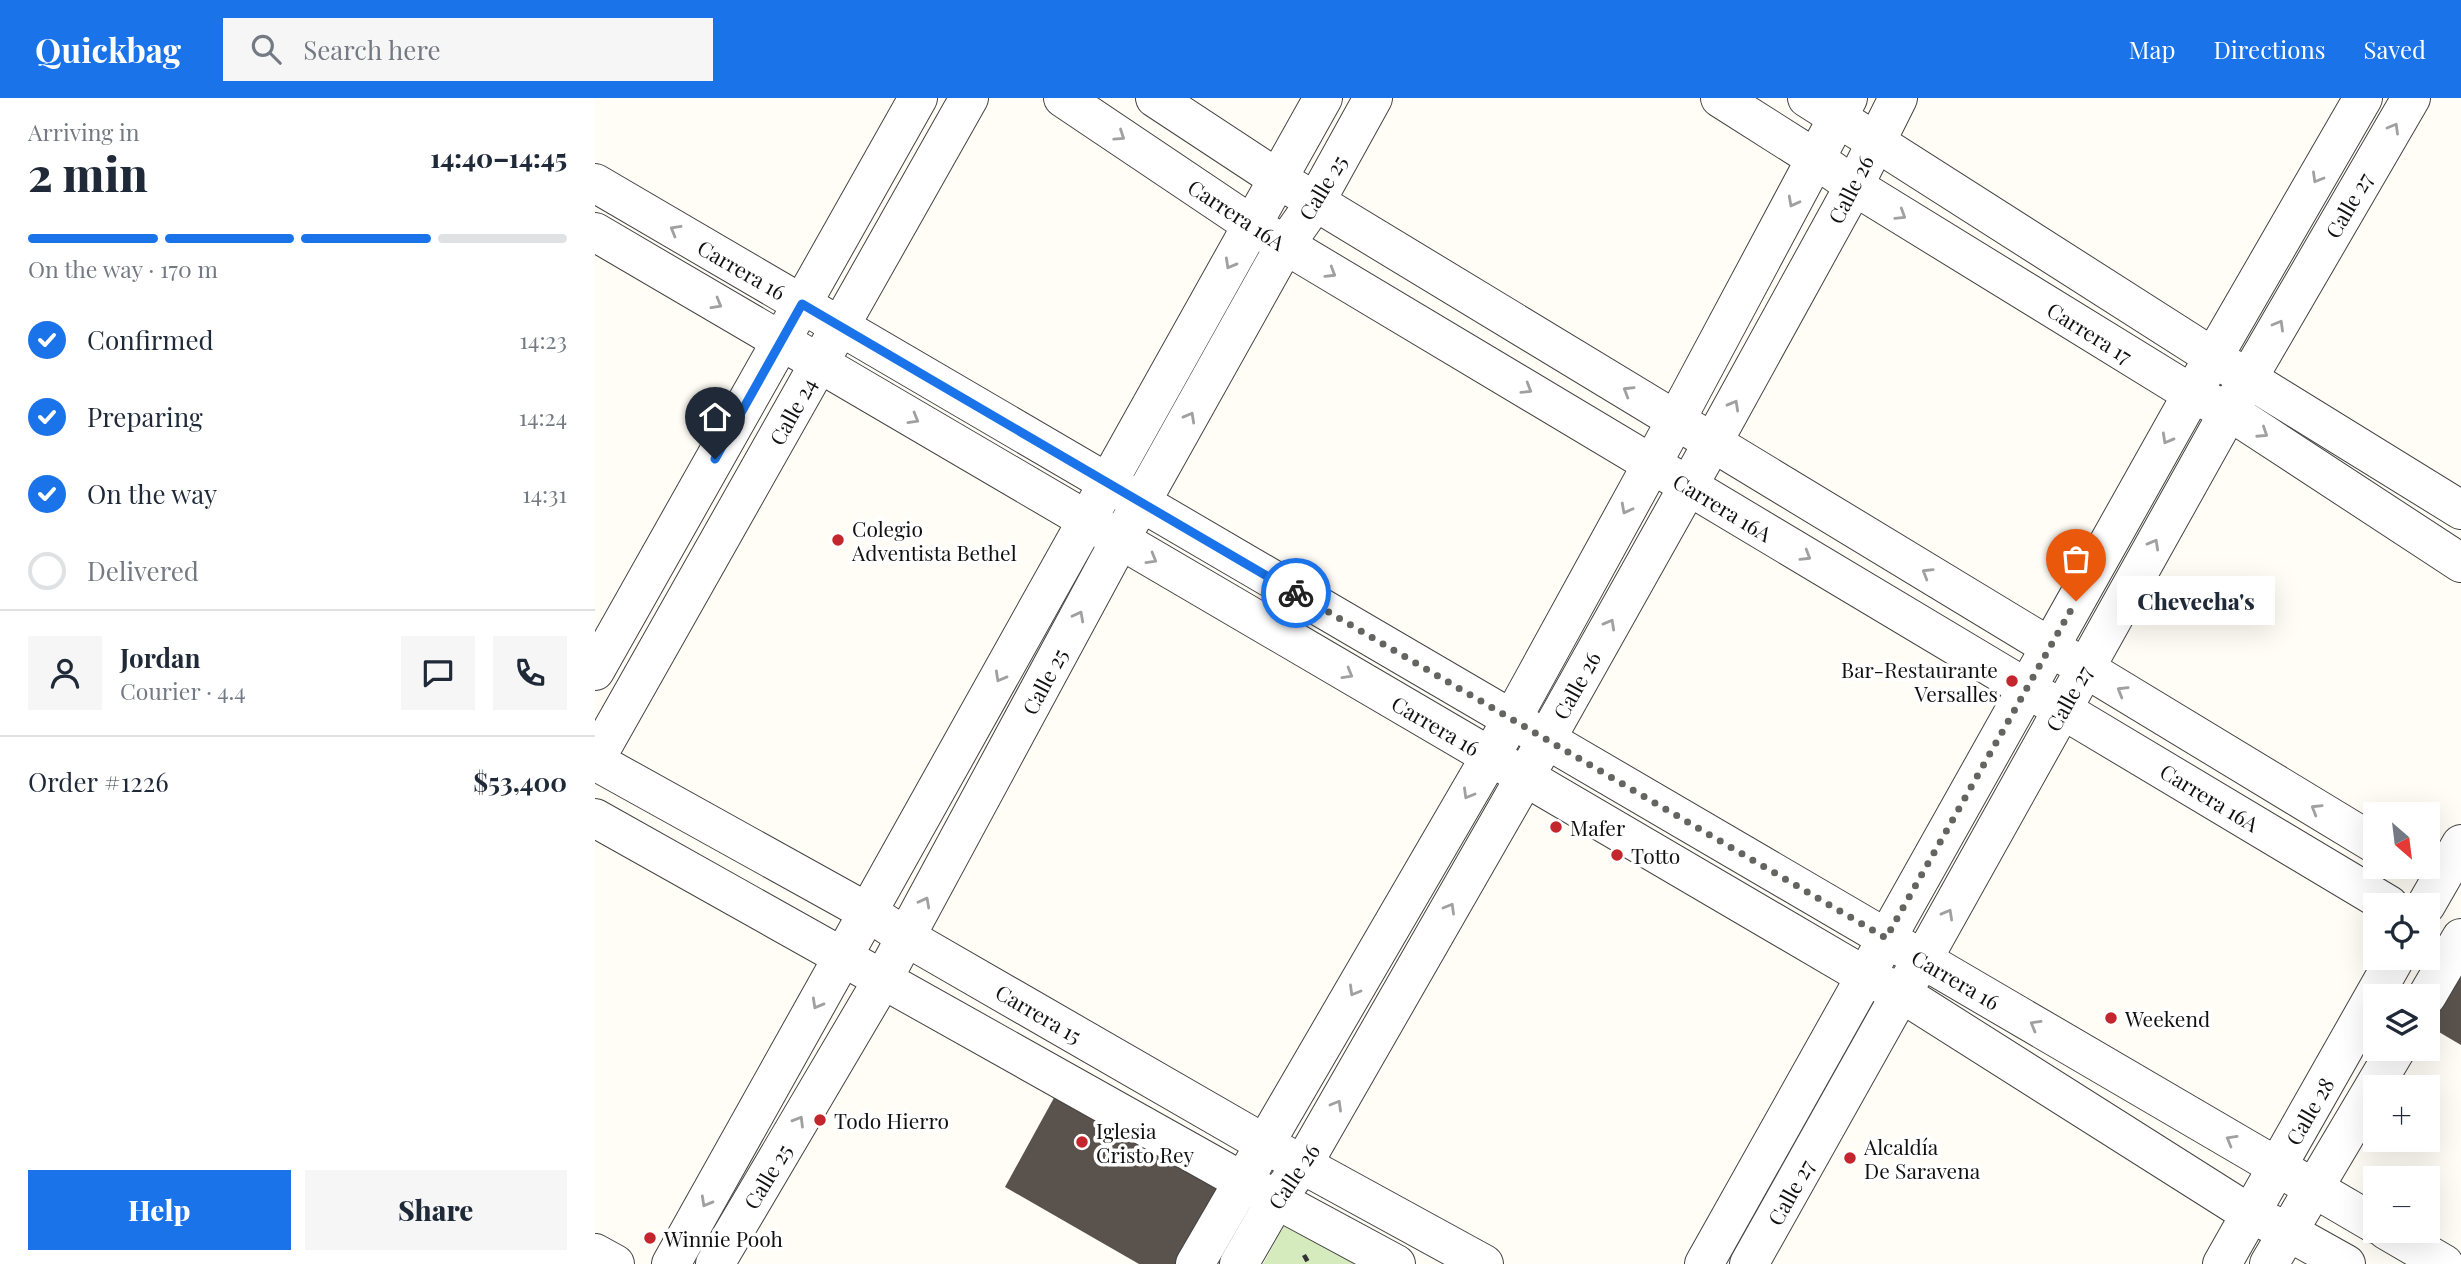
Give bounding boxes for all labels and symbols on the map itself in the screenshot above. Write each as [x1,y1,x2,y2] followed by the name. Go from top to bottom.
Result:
[2386,123,2399,136] one-way arrow
[1112,128,1125,140] one-way arrow
[1292,149,1352,225] street label: Calle 25
[1821,150,1879,228] street label: Calle 26
[2318,167,2378,243] street label: Calle 27
[2312,171,2325,184] one-way arrow
[1183,172,1292,256] street label: Carrera 16A
[1788,195,1802,207] one-way arrow
[1893,207,1906,220] one-way arrow
[670,225,683,238] one-way arrow
[693,233,791,305] street label: Carrera 16
[1225,257,1238,270] one-way arrow
[1324,265,1337,278] one-way arrow
[2042,295,2138,369] street label: Carrera 17
[710,296,723,309] one-way arrow
[2271,319,2284,332] one-way arrow
[762,372,822,450] street label: Calle 24
[1519,381,1532,394] one-way arrow
[1623,386,1636,399] one-way arrow
[685,387,745,459] pin
[1726,400,1739,412] one-way arrow
[906,411,919,424] one-way arrow
[1182,412,1195,424] one-way arrow
[2256,425,2269,438] one-way arrow
[2162,432,2175,444] one-way arrow
[1668,467,1778,548] street label: Carrera 16A
[1621,502,1634,514] one-way arrow
[851,514,1017,566] place label: Colegio Adventista Bethel
[2046,529,2106,601] pin
[830,532,846,548] marker: Colegio Adventista Bethel
[2146,538,2160,551] one-way arrow
[1799,548,1812,561] one-way arrow
[1145,551,1158,564] one-way arrow
[1261,558,1331,628] courier
[1922,568,1935,581] one-way arrow
[2118,576,2275,626] callout: Chevecha's
[1071,610,1084,623] one-way arrow
[1602,619,1615,632] one-way arrow
[1015,643,1073,719] street label: Calle 25
[1546,646,1606,724] street label: Calle 26
[1841,655,1998,707] place label: Bar-Restaurante Versalles
[2039,660,2098,736] street label: Calle 27
[1341,665,1354,678] one-way arrow
[995,670,1008,682] one-way arrow
[2004,673,2020,689] marker: Bar-Restaurante Versalles
[2116,686,2129,699] one-way arrow
[1387,689,1485,761] street label: Carrera 16
[2155,757,2265,838] street label: Carrera 16A
[1463,787,1476,799] one-way arrow
[2363,802,2439,878] north arrow
[2311,804,2324,817] one-way arrow
[1570,813,1626,841] place label: Mafer
[1548,819,1564,835] marker: Mafer
[1631,841,1680,869] place label: Totto
[1609,847,1625,863] marker: Totto
[917,897,930,910] one-way arrow
[1442,903,1455,915] one-way arrow
[1940,908,1953,921] one-way arrow
[1907,943,2005,1015] street label: Carrera 16
[991,977,1087,1049] street label: Carrera 15
[1349,983,1362,996] one-way arrow
[812,996,825,1009] one-way arrow
[2124,1004,2210,1032] place label: Weekend
[2103,1010,2119,1026] marker: Weekend
[2030,1020,2042,1033] one-way arrow
[2278,1072,2340,1150] street label: Calle 28
[1329,1100,1342,1113] one-way arrow
[834,1106,949,1134] place label: Todo Hierro
[812,1112,828,1128] marker: Todo Hierro
[791,1116,804,1129] one-way arrow
[1096,1116,1195,1168] place label: Iglesia Cristo Rey
[1863,1132,1981,1184] place label: Alcaldía De Saravena
[1074,1134,1090,1150] marker: Iglesia Cristo Rey
[2226,1135,2239,1148] one-way arrow
[737,1138,797,1214] street label: Calle 25
[1261,1138,1325,1214] street label: Calle 26
[1842,1150,1858,1166] marker: Alcaldía De Saravena
[1761,1154,1820,1230] street label: Calle 27
[701,1195,714,1208] one-way arrow
[663,1224,784,1252] place label: Winnie Pooh
[642,1230,658,1246] marker: Winnie Pooh

